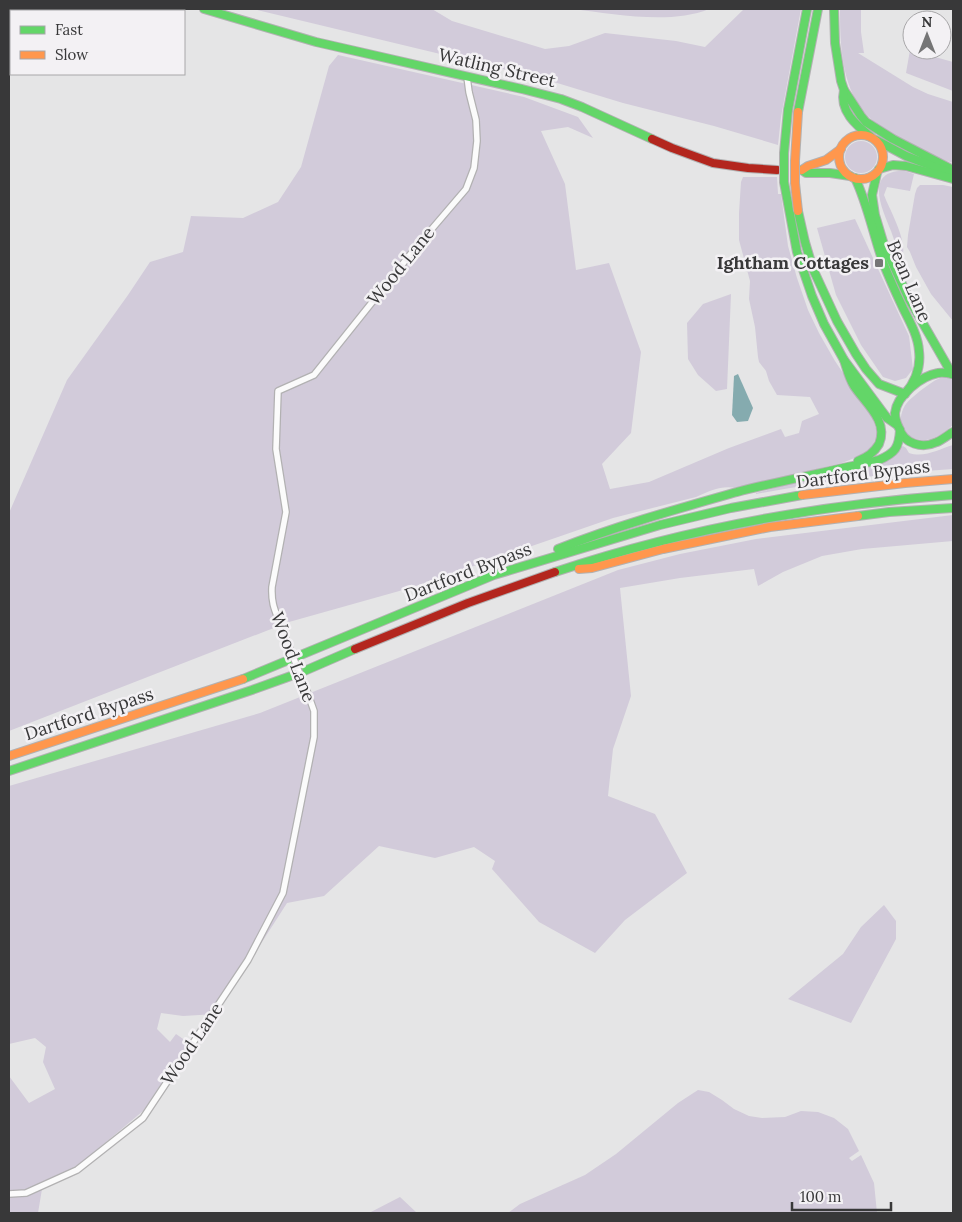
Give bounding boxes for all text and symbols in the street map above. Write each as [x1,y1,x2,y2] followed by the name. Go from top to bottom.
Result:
[10,10,185,75] legend
[902,10,952,60] north arrow
[922,13,933,31] text: N
[55,20,83,39] text: Fast
[436,43,558,92] street label: Watling Street
[55,45,88,64] text: Slow
[362,222,439,310] street label: Wood Lane
[882,236,937,325] street label: Bean Lane
[717,251,869,274] place label: Ightham Cottages
[873,257,885,269] marker: Ightham Cottages
[795,454,931,493] street label: Dartford Bypass
[401,537,535,606] street label: Dartford Bypass
[266,609,321,705] street label: Wood Lane
[21,682,156,745] street label: Dartford Bypass
[156,998,228,1089] street label: Wood Lane
[792,1180,891,1212] scale bar
[800,1187,841,1206] text: 100 m

